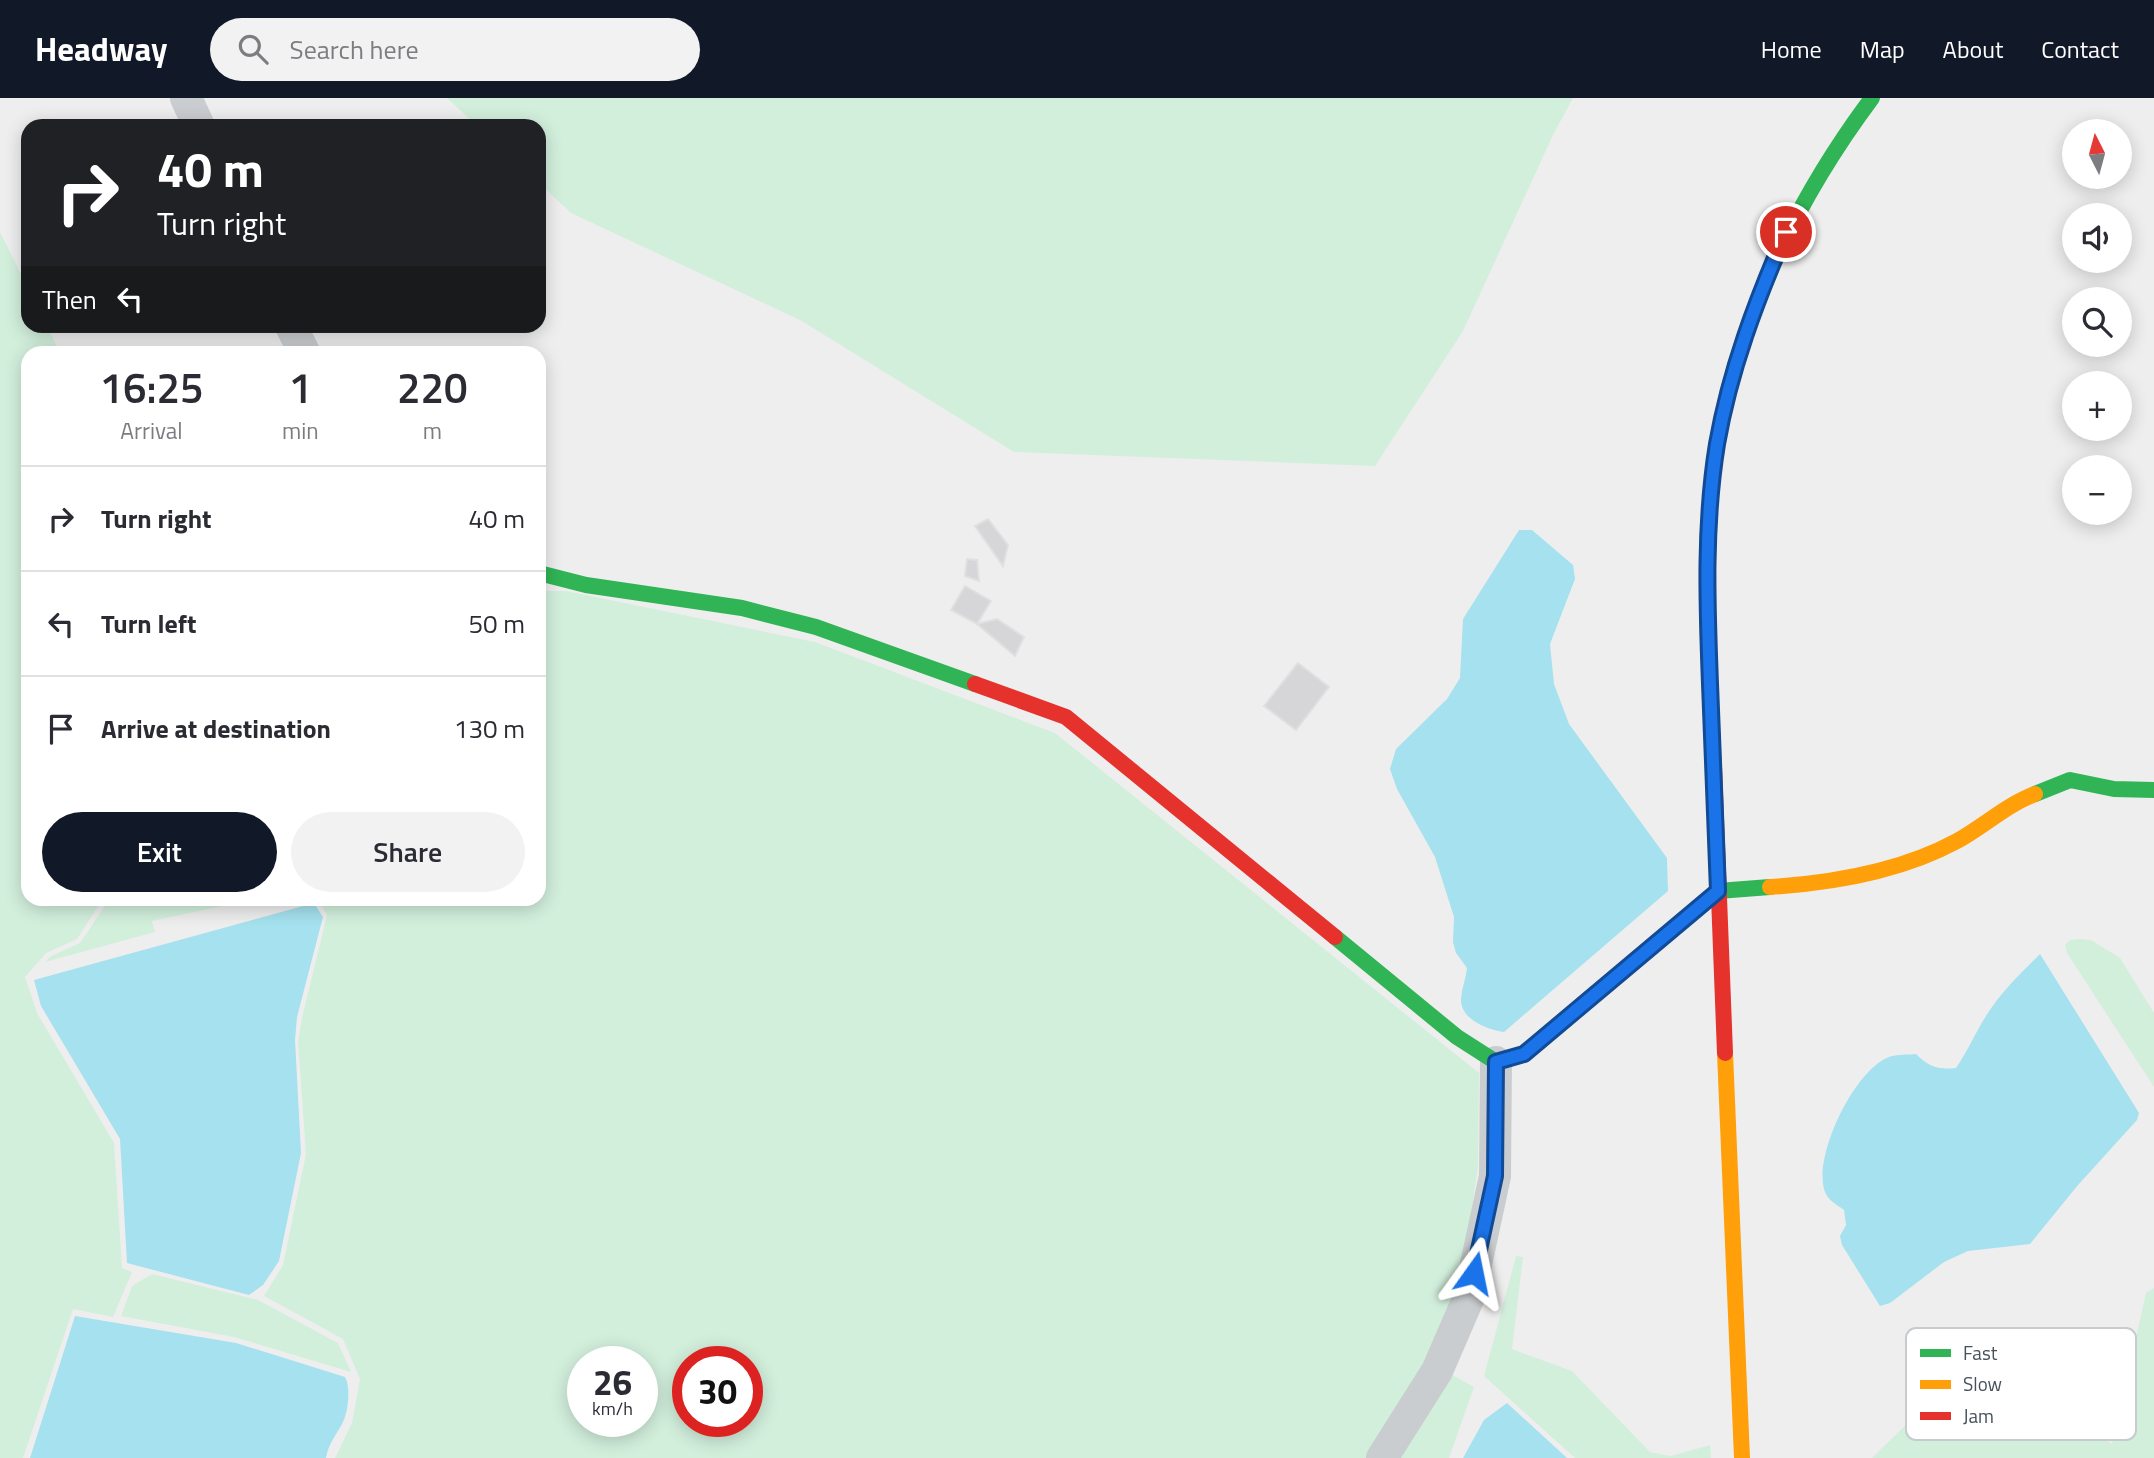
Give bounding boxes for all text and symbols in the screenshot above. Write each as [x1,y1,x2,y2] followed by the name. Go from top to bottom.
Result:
[210,18,700,81] search box
[35,24,168,74] text: Headway
[234,30,272,68] icon: search
[290,30,419,69] text: Search here
[1761,31,1822,67] text: Home
[1860,31,1905,67] text: Map
[1943,31,2003,67] text: About
[2041,31,2119,67] text: Contact
[2062,119,2132,189] north arrow
[2062,119,2132,525] map controls
[157,131,264,206] text: 40 m
[42,147,133,238] icon: right
[157,199,286,247] text: Turn right
[1756,202,1816,262] pin
[2062,203,2132,273] button: sound
[1767,213,1805,251] icon: arrive
[42,280,97,319] text: Then
[111,280,149,318] icon: left
[2062,287,2132,357] button: search
[99,355,204,419] text: 16:25
[289,355,312,419] text: 1
[397,355,468,419] text: 220
[2062,371,2132,441] button: +
[120,413,183,448] text: Arrival
[282,413,319,448] text: min
[423,413,442,448] text: m
[2062,455,2132,525] button: −
[101,499,212,538] text: Turn right
[468,499,525,538] text: 40 m
[42,500,80,538] icon: right
[101,604,196,643] text: Turn left
[468,604,525,643] text: 50 m
[42,605,80,643] icon: left
[101,709,331,748] text: Arrive at destination
[454,709,525,748] text: 130 m
[42,710,80,748] icon: arrive
[42,812,277,892] button: Exit
[291,812,525,892] button: Share
[1437,1236,1511,1310] position arrow
[1906,1328,2136,1440] legend
[1963,1338,1998,1367] text: Fast
[672,1346,763,1437] speed limit sign: 30
[593,1355,632,1409] text: 26
[1963,1369,2002,1398] text: Slow
[592,1395,633,1422] text: km/h
[1963,1401,1994,1430] text: Jam

